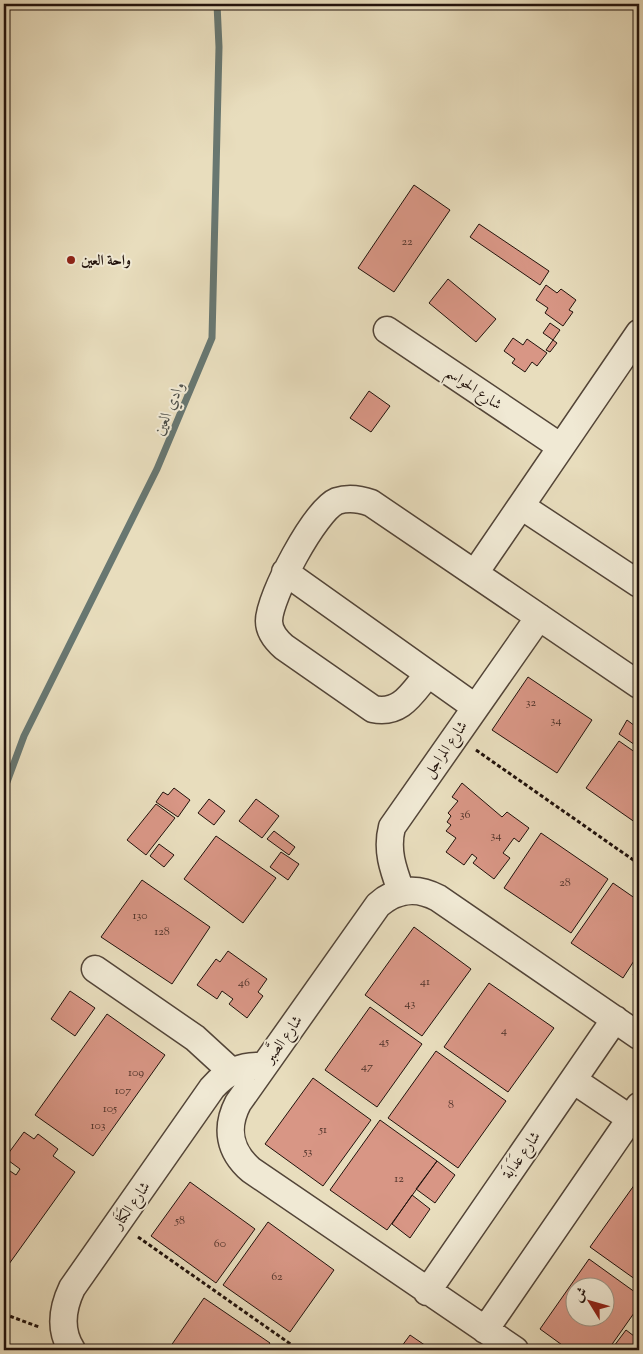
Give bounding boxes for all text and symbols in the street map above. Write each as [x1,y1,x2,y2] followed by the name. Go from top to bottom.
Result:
[401,233,413,251] house number: 22
[81,251,131,272] place label: واحة العين
[65,254,77,266] marker: واحة العين
[439,363,506,418] street label: شارع الحواسم
[149,378,192,440] water label: وادي العين
[526,694,537,712] house number: 32
[551,712,561,730] house number: 34
[419,717,474,783] street label: شارع المراجل
[460,806,470,824] house number: 36
[491,827,501,845] house number: 34
[559,874,571,892] house number: 28
[132,907,148,925] house number: 130
[154,923,170,941] house number: 128
[420,973,430,991] house number: 41
[238,974,250,992] house number: 46
[405,995,416,1013] house number: 43
[256,1009,309,1070] street label: شارع الصَّبر
[501,1022,507,1040] house number: 4
[379,1033,389,1051] house number: 45
[361,1058,373,1076] house number: 47
[128,1064,144,1082] house number: 109
[115,1082,131,1100] house number: 107
[448,1096,454,1114] house number: 8
[103,1100,117,1118] house number: 105
[90,1117,106,1135] house number: 103
[318,1121,327,1139] house number: 51
[497,1127,547,1185] street label: شارع عَدَابَة
[303,1143,313,1161] house number: 53
[394,1170,404,1188] house number: 12
[106,1177,157,1236] street label: شارع الكَنَار
[174,1212,185,1230] house number: 58
[214,1235,226,1253] house number: 60
[271,1268,283,1286] house number: 62
[566,1276,616,1326] north arrow
[569,1284,593,1307] text: ش

